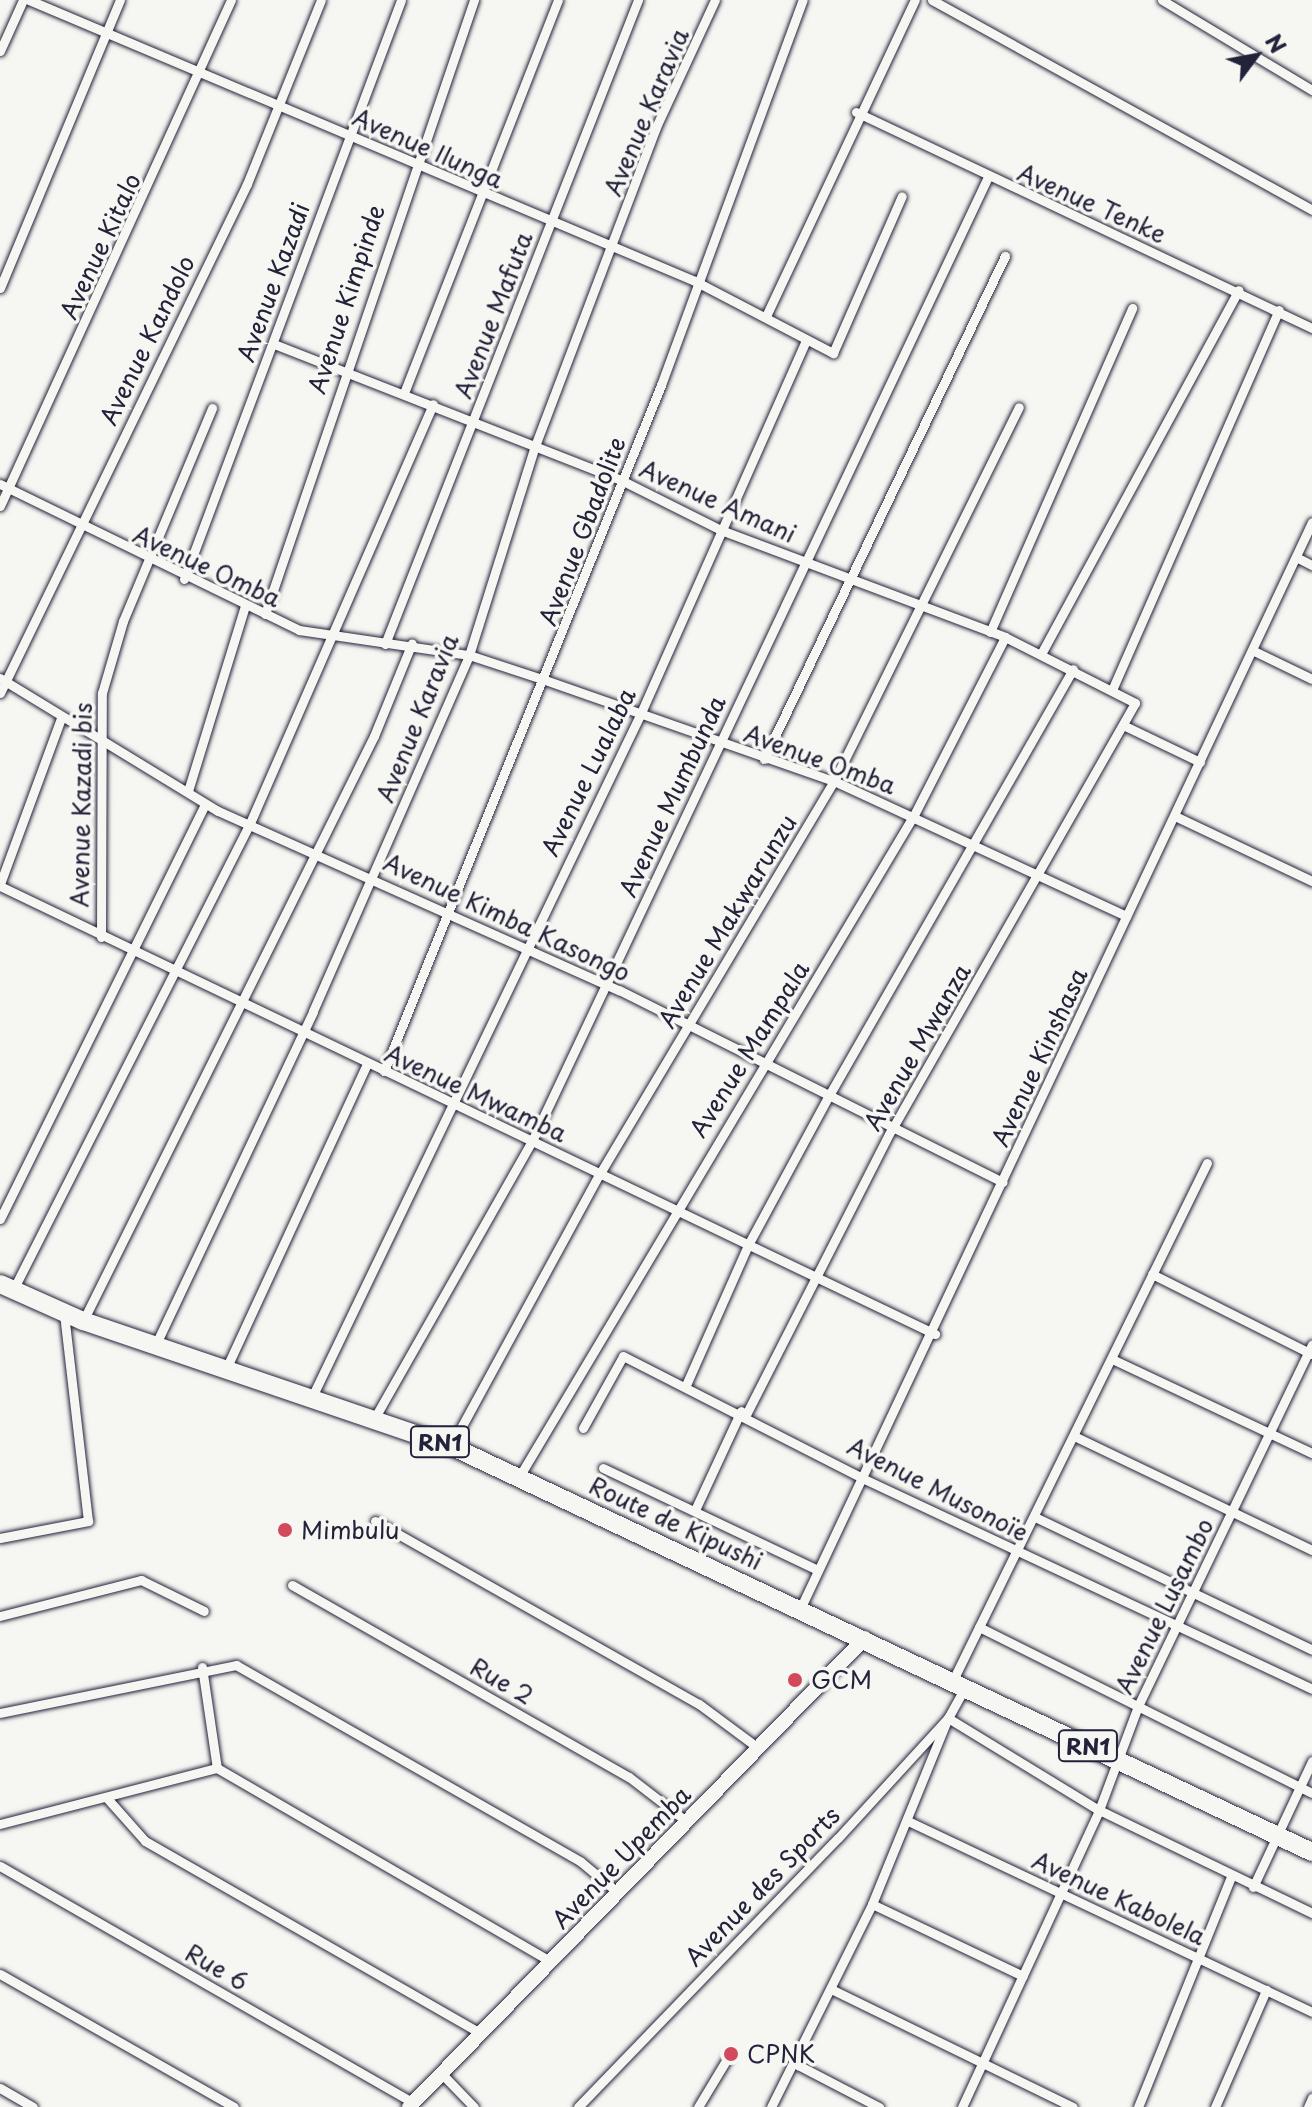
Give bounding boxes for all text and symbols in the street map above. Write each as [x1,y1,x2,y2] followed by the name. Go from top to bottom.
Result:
[1216,16,1296,96] north arrow
[598,24,694,200] street label: Avenue Karavia
[1258,27,1295,59] text: N
[349,102,507,194] street label: Avenue Ilunga
[1014,158,1170,248] street label: Avenue Tenke
[54,169,146,323] street label: Avenue Kitalo
[231,199,315,365] street label: Avenue Kazadi
[302,201,390,397] street label: Avenue Kimpinde
[448,228,538,402] street label: Avenue Mafuta
[94,251,200,429] street label: Avenue Kandolo
[533,433,631,629] street label: Avenue Gbadolite
[636,454,800,548] street label: Avenue Amani
[129,519,285,613] street label: Avenue Omba
[370,630,464,806] street label: Avenue Karavia
[535,684,641,860] street label: Avenue Lualaba
[613,691,731,901] street label: Avenue Mumbunda
[65,702,97,908] street label: Avenue Kazadi bis
[740,718,900,800] street label: Avenue Omba
[652,810,802,1032] street label: Avenue Makwarunzu
[380,847,634,987] street label: Avenue Kimba Kasongo
[684,956,814,1142] street label: Avenue Mampala
[858,959,976,1135] street label: Avenue Mwanza
[985,964,1093,1150] street label: Avenue Kinshasa
[381,1038,571,1148] street label: Avenue Mwamba
[408,1424,472,1460] road number: RN1
[843,1431,1033,1547] street label: Avenue Musonoïe
[584,1470,768,1576] street label: Route de Kipushi
[1109,1514,1219,1698] street label: Avenue Lusambo
[301,1516,399,1544] place label: Mimbulu
[276,1521,294,1539] marker: Mimbulu
[465,1651,539,1711] street label: Rue 2
[811,1666,872,1694] place label: GCM
[786,1671,804,1689] marker: GCM
[1056,1728,1120,1764] road number: RN1
[547,1781,695,1933] street label: Avenue Upemba
[679,1801,845,1971] street label: Avenue des Sports
[1028,1846,1210,1950] street label: Avenue Kabolela
[180,1937,254,1997] street label: Rue 6
[747,2040,815,2068] place label: CPNK
[722,2045,740,2063] marker: CPNK

